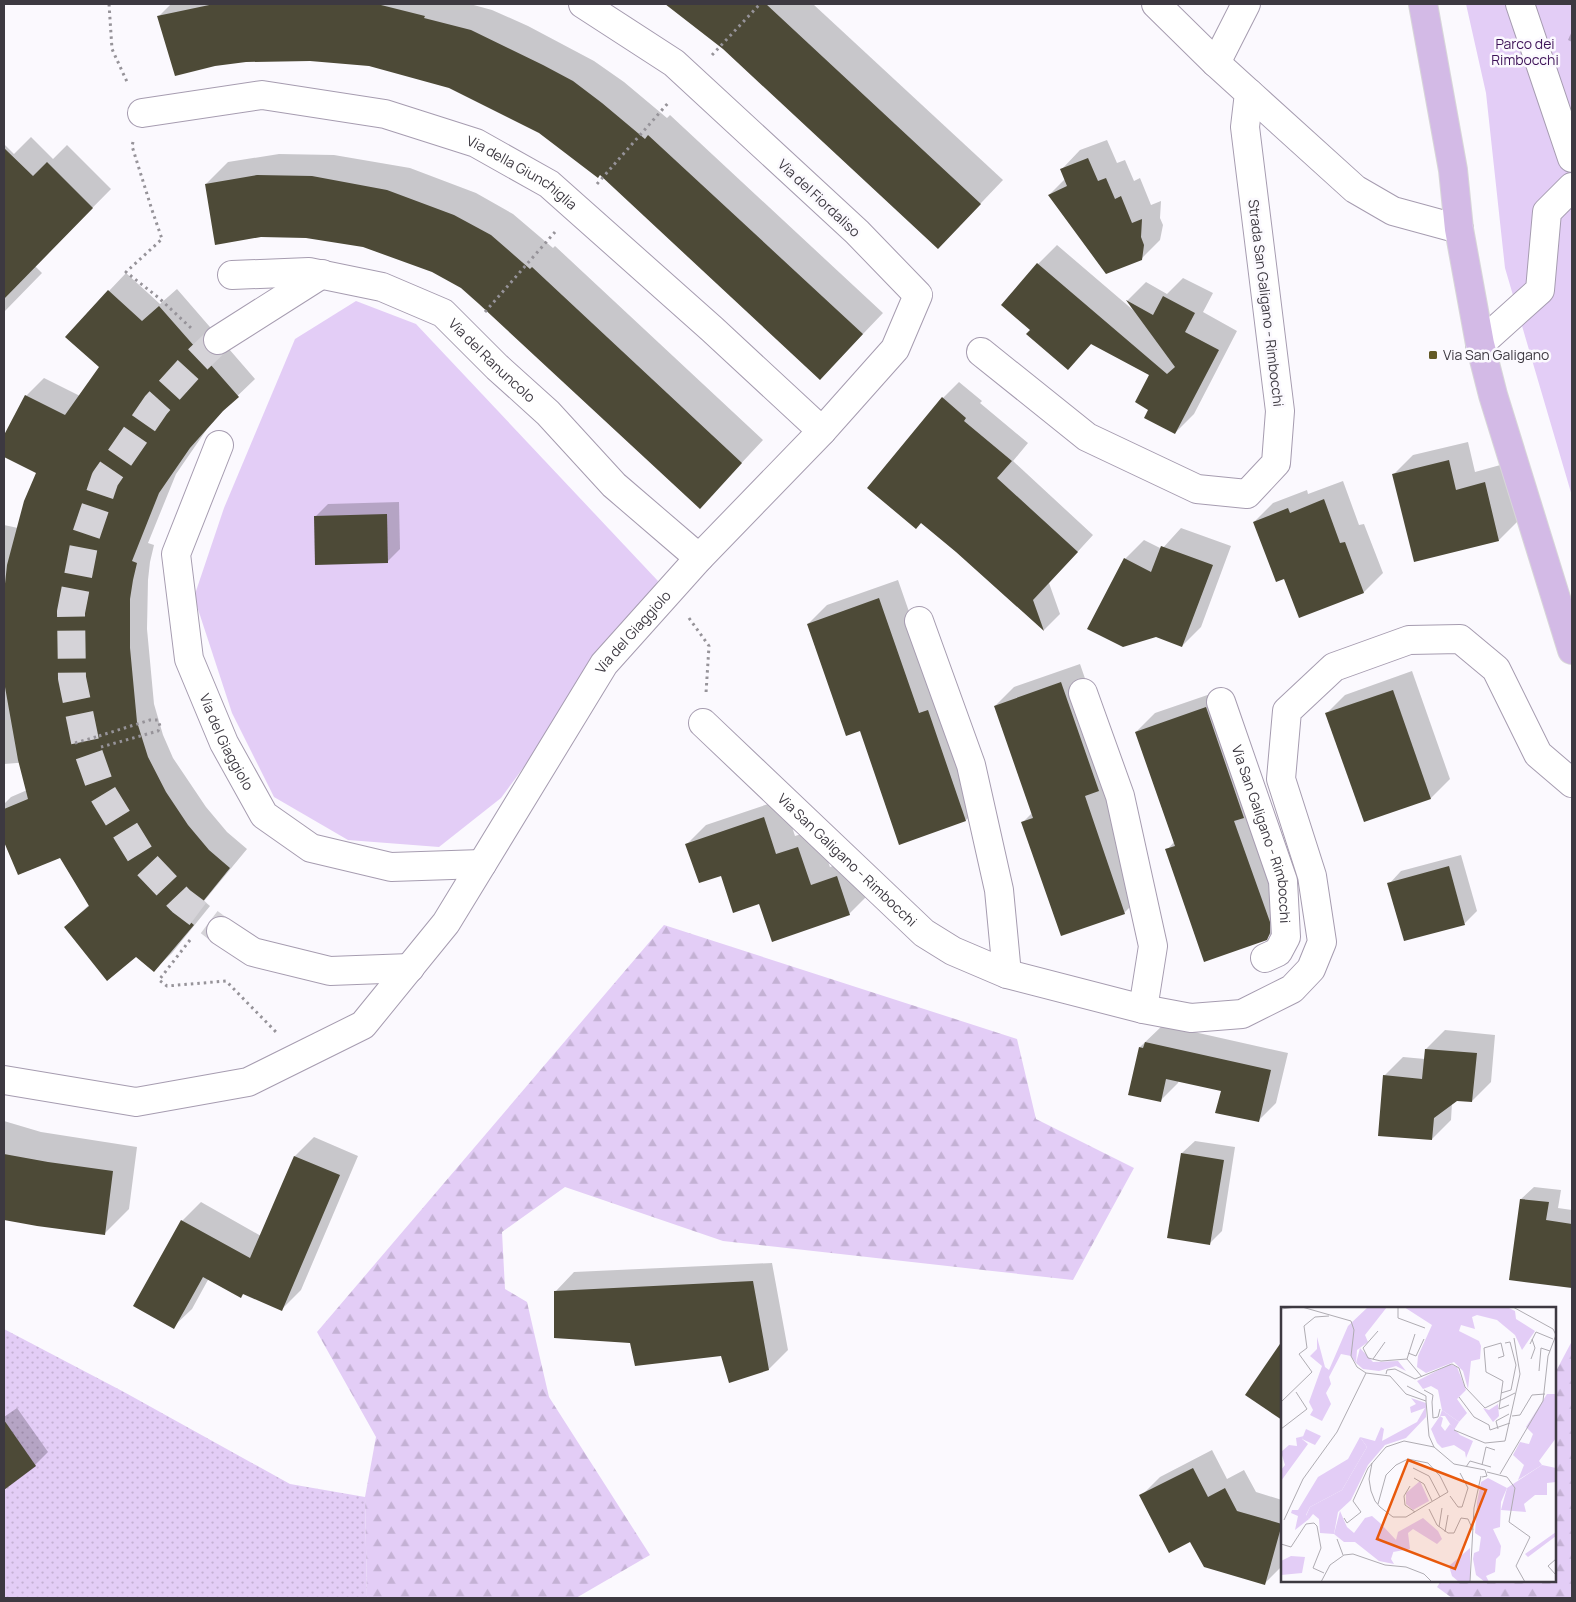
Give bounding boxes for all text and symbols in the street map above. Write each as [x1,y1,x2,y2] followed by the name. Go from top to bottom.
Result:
[1491,34,1559,69] park label: Parco dei Rimbocchi
[465,131,582,214] street label: Via della Giunchiglia
[774,154,865,241] street label: Via del Fiordaliso
[1244,198,1289,408] street label: Strada San Galigano - Rimbocchi
[445,314,540,406] street label: Via del Ranuncolo
[1443,345,1549,364] place label: Via San Galigano
[1427,349,1439,361] marker: Via San Galigano
[591,586,675,677] street label: Via del Giaggiolo
[195,691,258,793] street label: Via del Giaggiolo
[1228,742,1295,924] street label: Via San Galigano - Rimbocchi
[774,789,921,930] street label: Via San Galigano - Rimbocchi
[1281,1307,1556,1582] inset map

